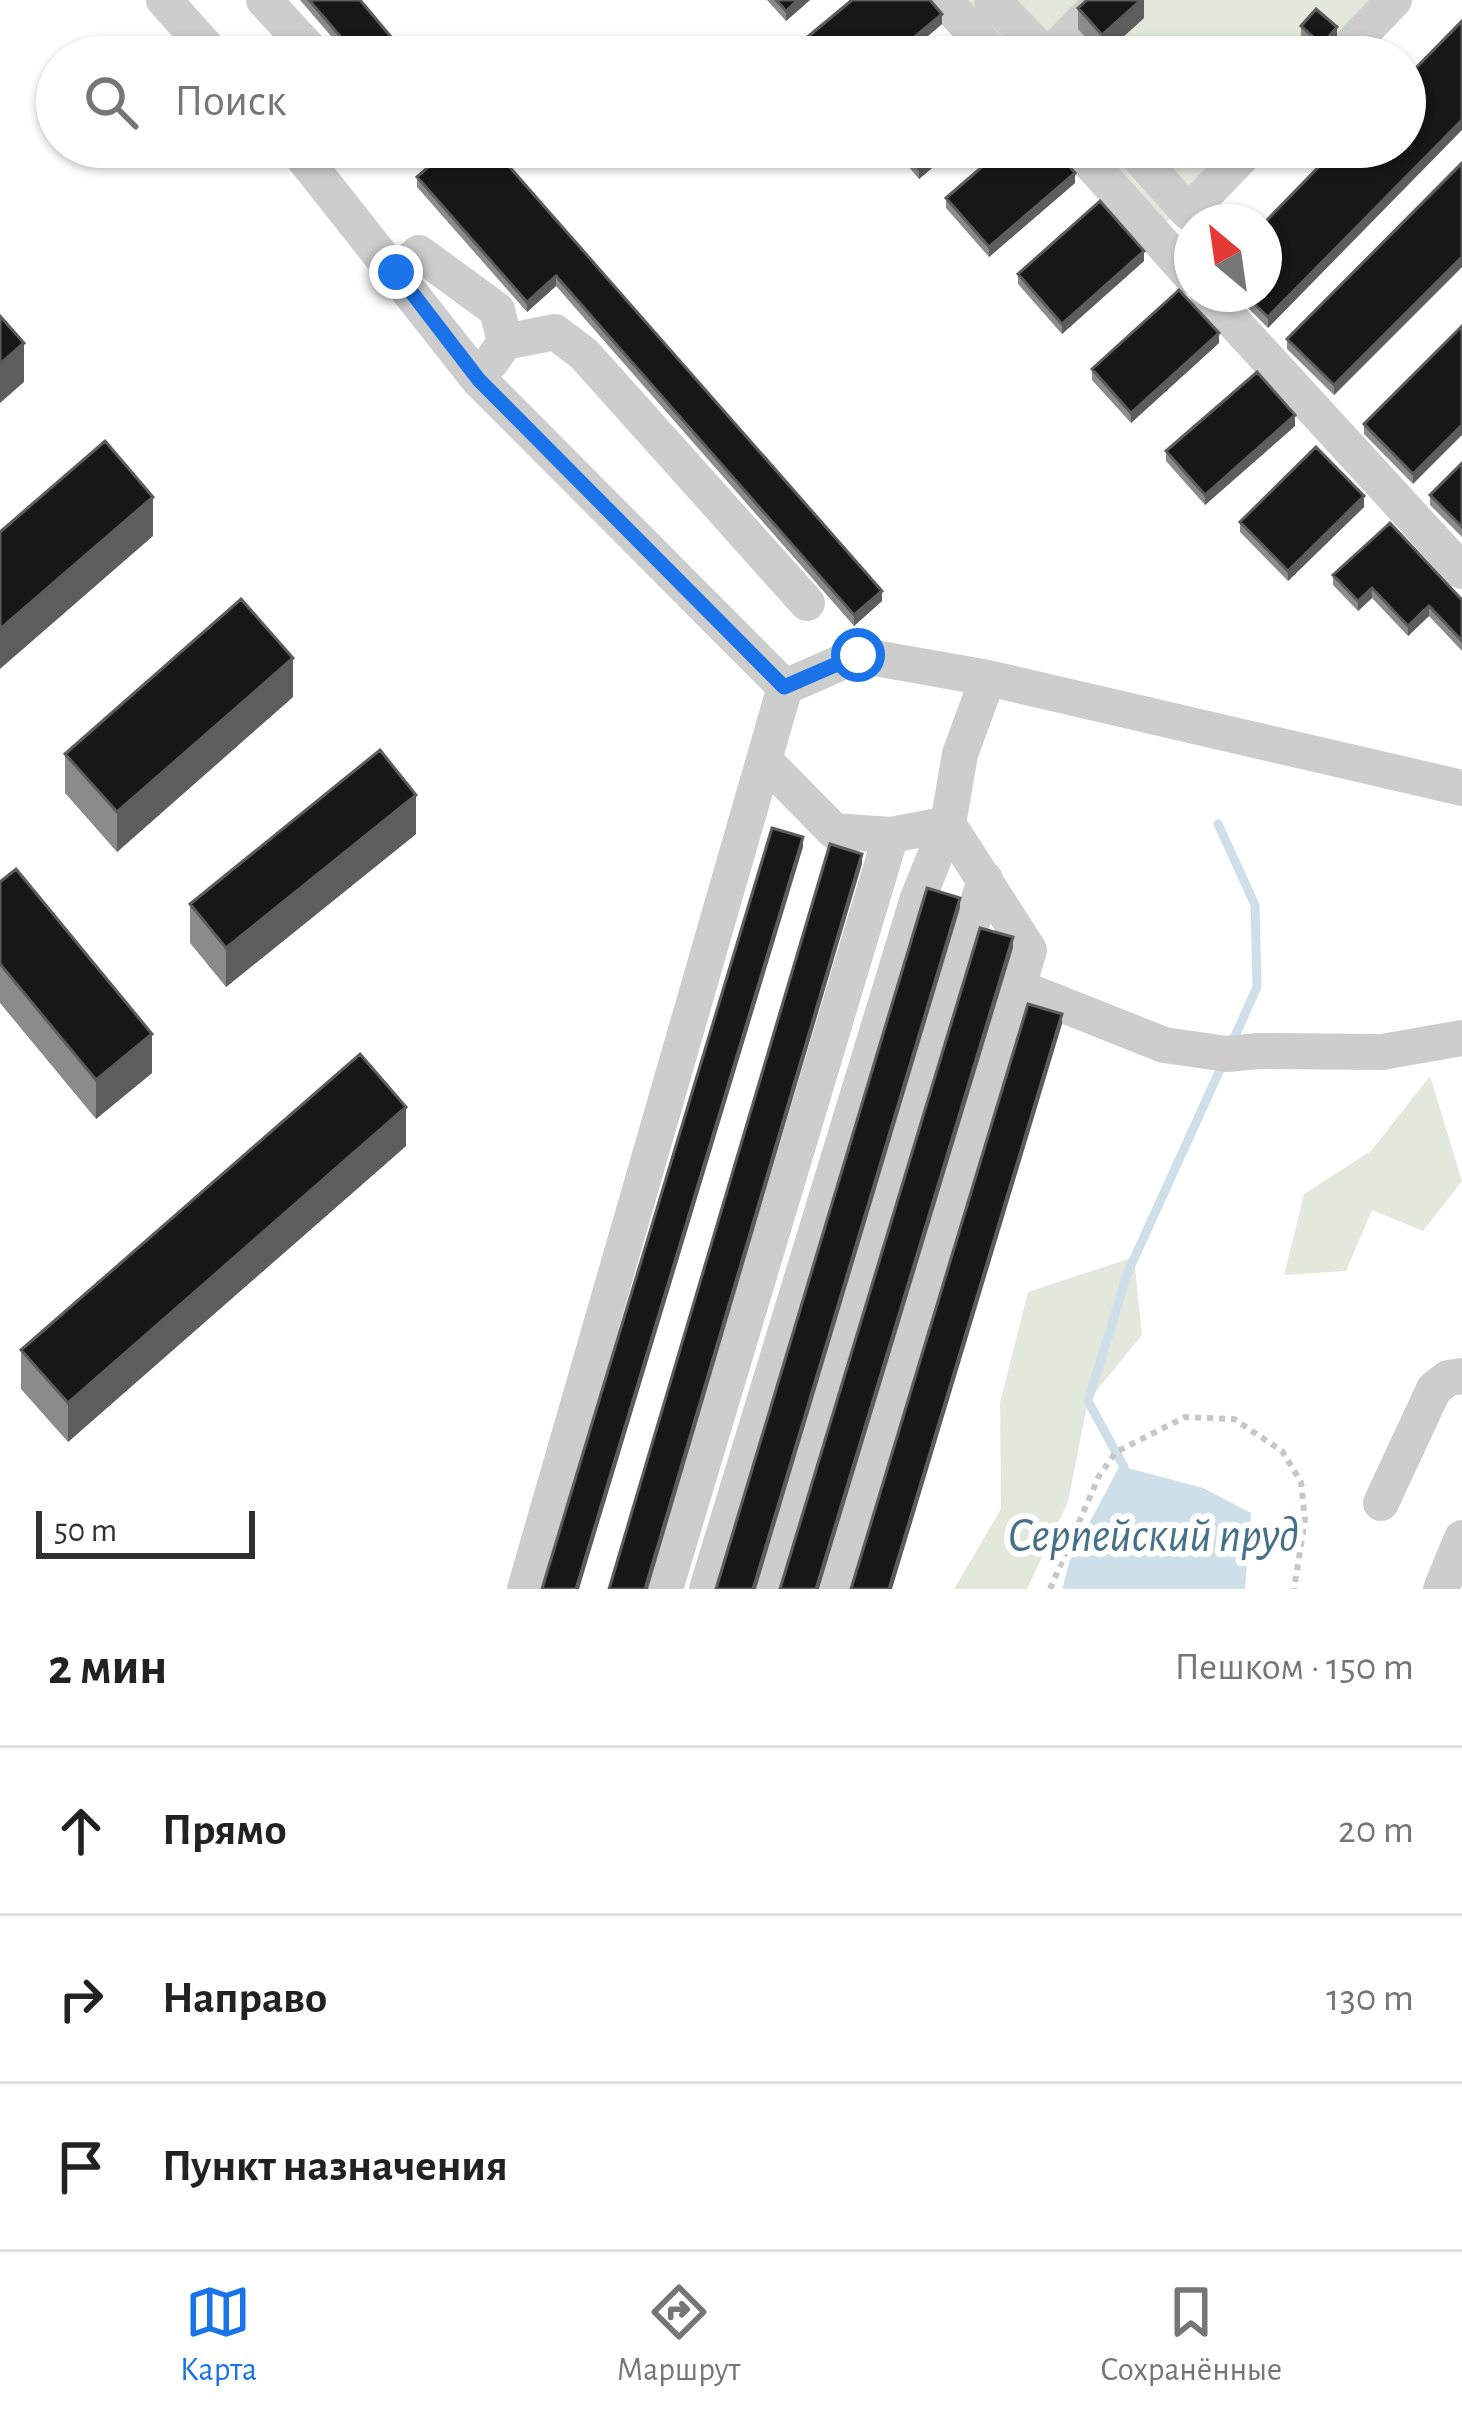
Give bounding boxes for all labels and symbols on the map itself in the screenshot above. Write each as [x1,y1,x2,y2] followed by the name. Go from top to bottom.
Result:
[1174,204,1282,312] north arrow
[369,245,423,299] route end
[831,628,885,682] route start
[36,1505,255,1558] scale bar
[1007,1513,1299,1561] water label: Серпейский пруд

